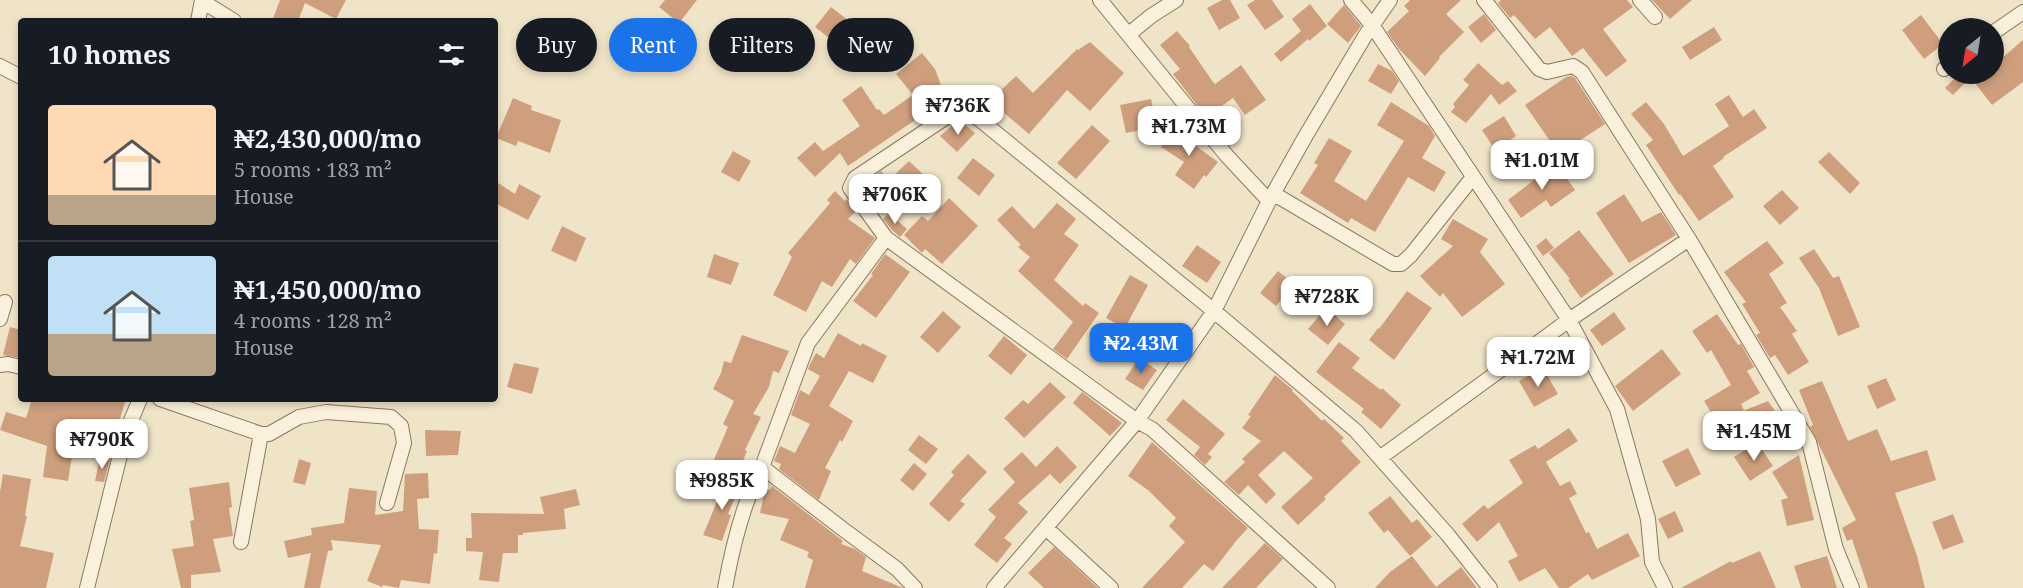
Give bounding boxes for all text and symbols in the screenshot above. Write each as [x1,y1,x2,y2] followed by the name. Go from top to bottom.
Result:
[516,18,597,72] chip: Buy
[609,18,697,72] chip: Rent
[709,18,815,72] chip: Filters
[827,18,914,72] chip: New
[1938,18,2004,84] north arrow
[1938,18,2004,84] map controls
[48,36,170,72] text: 10 homes
[435,38,468,71] icon: filters
[916,85,1000,136] pin: ₦736K
[926,91,990,118] text: ₦736K
[1140,106,1238,157] pin: ₦1.73M
[1152,112,1226,139] text: ₦1.73M
[234,120,422,156] text: ₦2,430,000/mo
[96,129,168,201] icon: home
[1493,140,1591,191] pin: ₦1.01M
[1505,146,1579,173] text: ₦1.01M
[234,156,392,183] text: 5 rooms · 183 m²
[853,174,937,225] pin: ₦706K
[863,180,927,207] text: ₦706K
[234,183,294,210] text: House
[234,271,422,307] text: ₦1,450,000/mo
[1285,276,1369,327] pin: ₦728K
[96,280,168,352] icon: home
[1295,282,1359,309] text: ₦728K
[234,307,392,334] text: 4 rooms · 128 m²
[1092,323,1190,374] pin: ₦2.43M
[1104,329,1178,356] text: ₦2.43M
[234,334,294,361] text: House
[1489,337,1587,388] pin: ₦1.72M
[1501,343,1575,370] text: ₦1.72M
[1705,411,1803,462] pin: ₦1.45M
[1717,417,1791,444] text: ₦1.45M
[60,419,144,470] pin: ₦790K
[70,425,134,452] text: ₦790K
[680,460,764,511] pin: ₦985K
[690,466,754,493] text: ₦985K

